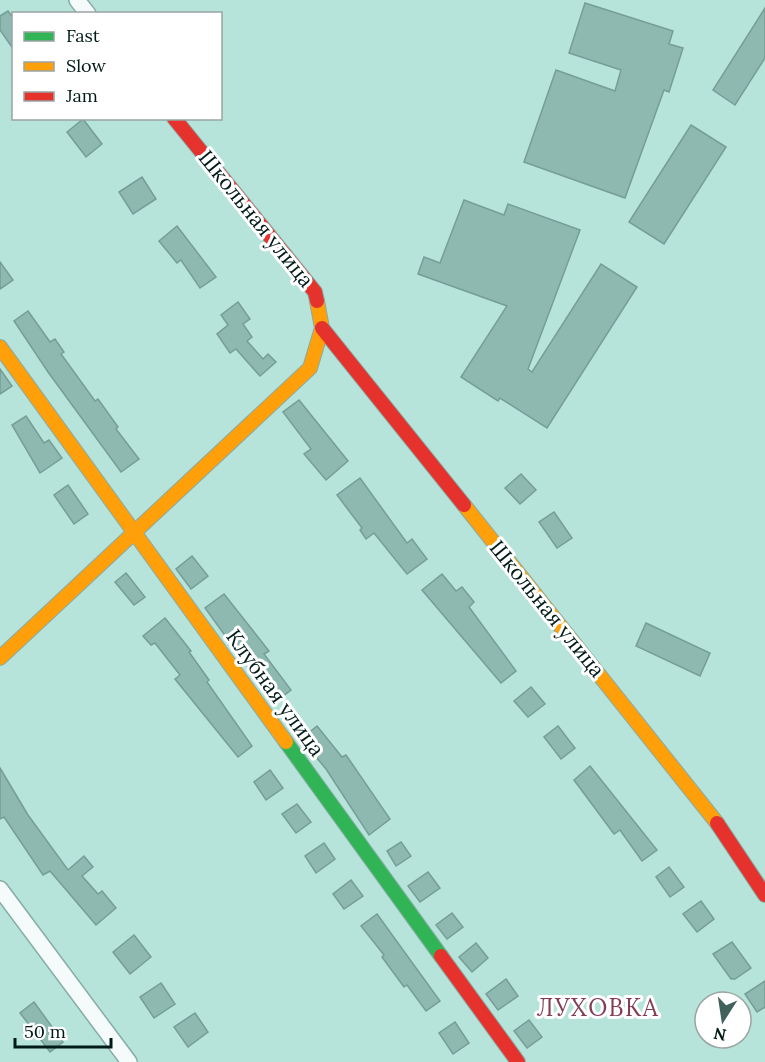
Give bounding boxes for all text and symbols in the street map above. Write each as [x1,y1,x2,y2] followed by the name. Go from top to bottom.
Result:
[12,12,222,120] legend
[66,24,100,47] text: Fast
[66,54,106,77] text: Slow
[65,84,98,107] text: Jam
[193,145,320,293] street label: Школьная улица
[484,535,611,683] street label: Школьная улица
[220,624,331,762] street label: Клубная улица
[693,990,753,1050] north arrow
[537,992,659,1023] district label: ЛУХОВКА
[15,1011,111,1049] scale bar
[24,1020,66,1043] text: 50 m
[712,1024,728,1046] text: N

